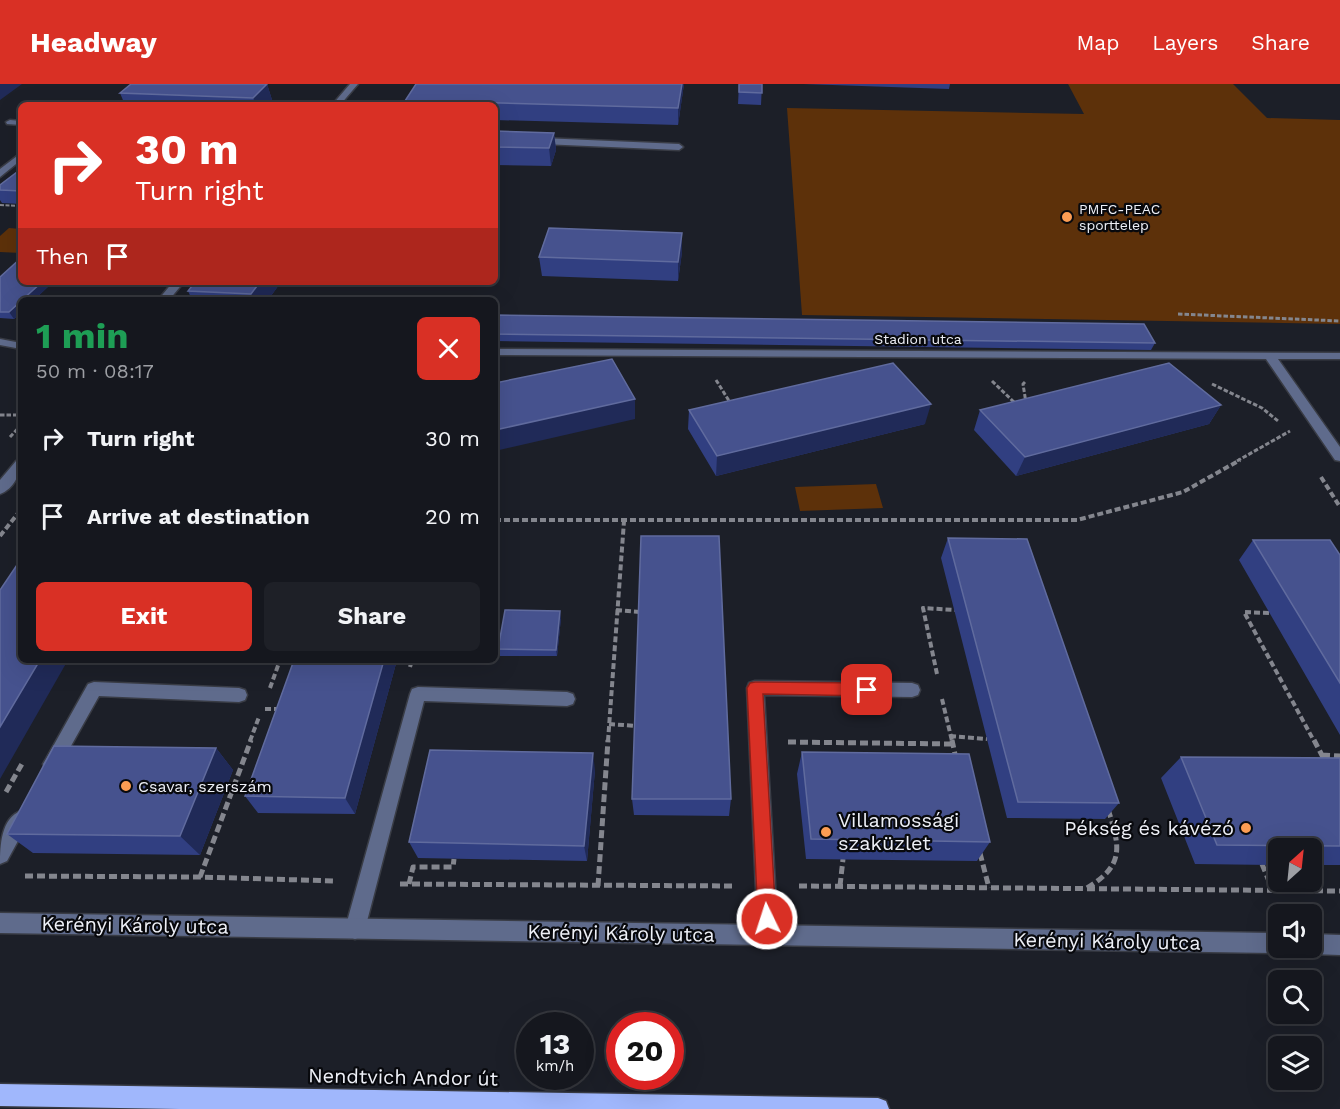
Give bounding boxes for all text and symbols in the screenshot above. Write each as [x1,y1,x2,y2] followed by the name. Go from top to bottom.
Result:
[30,26,157,59] text: Headway
[1076,30,1119,55] text: Map
[1152,30,1218,55] text: Layers
[1251,30,1310,55] text: Share
[135,125,239,174] text: 30 m
[36,126,114,204] icon: right
[135,175,264,207] text: Turn right
[1079,201,1160,233] place label: PMFC-PEAC sporttelep
[1060,210,1074,224] marker: PMFC-PEAC sporttelep
[101,240,134,273] icon: arrive
[36,244,89,269] text: Then
[36,315,128,357] text: 1 min
[417,317,480,380] button: close
[874,331,962,347] street label: Stadion utca
[36,359,154,383] text: 50 m · 08:17
[36,422,69,455] icon: right
[87,426,194,451] text: Turn right
[425,426,480,451] text: 30 m
[36,500,69,533] icon: arrive
[87,504,310,529] text: Arrive at destination
[425,504,480,529] text: 20 m
[36,582,252,651] button: Exit
[264,582,480,651] button: Share
[841,664,892,715] pin
[850,673,883,706] icon: arrive
[138,777,272,796] place label: Csavar, szerszám
[119,779,133,793] marker: Csavar, szerszám
[838,808,959,855] place label: Villamossági szaküzlet
[1064,816,1234,840] place label: Pékség és kávézó
[1239,821,1253,835] marker: Pékség és kávézó
[819,825,833,839] marker: Villamossági szaküzlet
[1268,838,1322,892] north arrow
[1268,838,1322,1090] map controls
[735,887,799,951] position arrow
[1268,904,1322,958] button: sound
[41,911,229,939] street label: Kerényi Károly utca
[527,919,715,947] street label: Kerényi Károly utca
[1013,927,1201,955] street label: Kerényi Károly utca
[1268,970,1322,1024] button: search
[606,1012,684,1090] speed limit sign: 20
[540,1026,570,1061] text: 13
[1268,1036,1322,1090] button: layers
[536,1057,574,1075] text: km/h
[308,1063,499,1091] street label: Nendtvich Andor út

